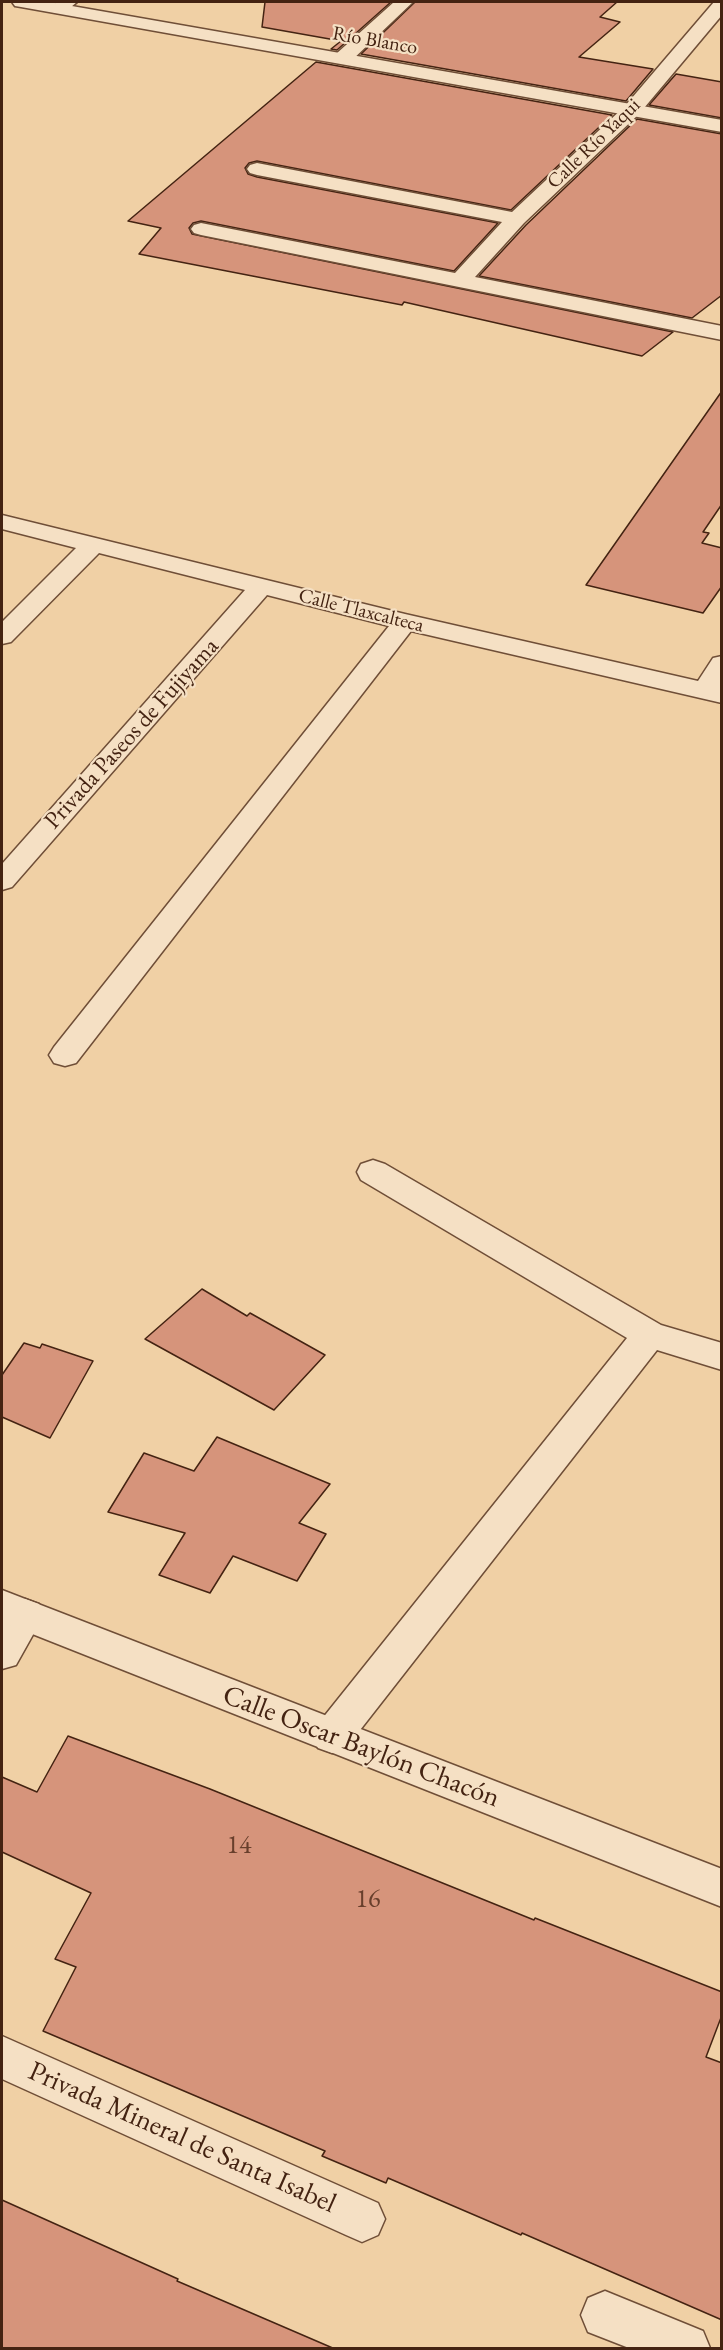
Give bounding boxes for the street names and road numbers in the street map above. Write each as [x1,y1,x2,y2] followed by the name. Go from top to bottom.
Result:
[331,22,419,60] street label: Río Blanco
[542,94,646,194] street label: Calle Río Yaqui
[296,584,426,638] street label: Calle Tlaxcalteca
[39,633,225,835] street label: Privada Paseos de Fujiyama
[218,1679,504,1815] street label: Calle Oscar Baylón Chacón
[23,2055,341,2221] street label: Privada Mineral de Santa Isabel

